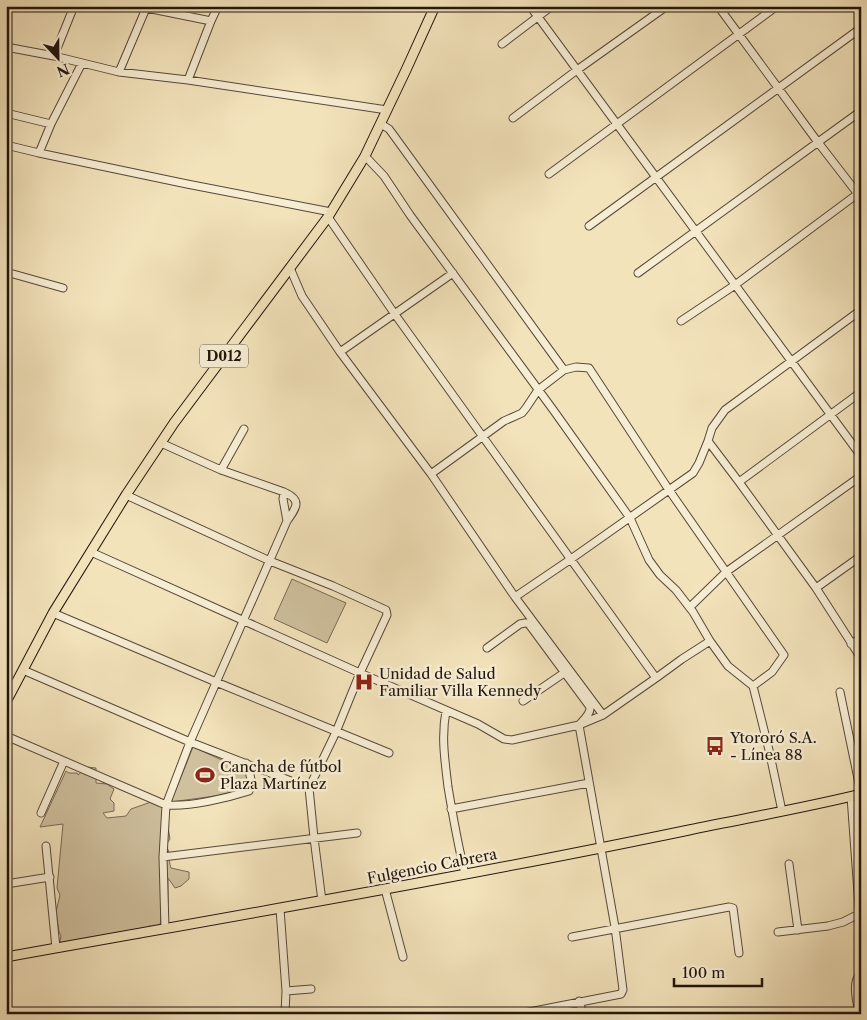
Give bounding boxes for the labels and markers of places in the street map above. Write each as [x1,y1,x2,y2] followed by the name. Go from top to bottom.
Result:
[379,664,542,700] place label: Unidad de Salud Familiar Villa Kennedy
[353,671,375,693] hospital icon: Unidad de Salud Familiar Villa Kennedy
[729,728,817,764] place label: Ytororó S.A. - Línea 88
[704,735,726,757] bus stop icon: Ytororó S.A. - Línea 88
[220,757,342,793] place label: Cancha de fútbol Plaza Martínez
[194,764,216,786] sports icon: Cancha de fútbol Plaza Martínez

